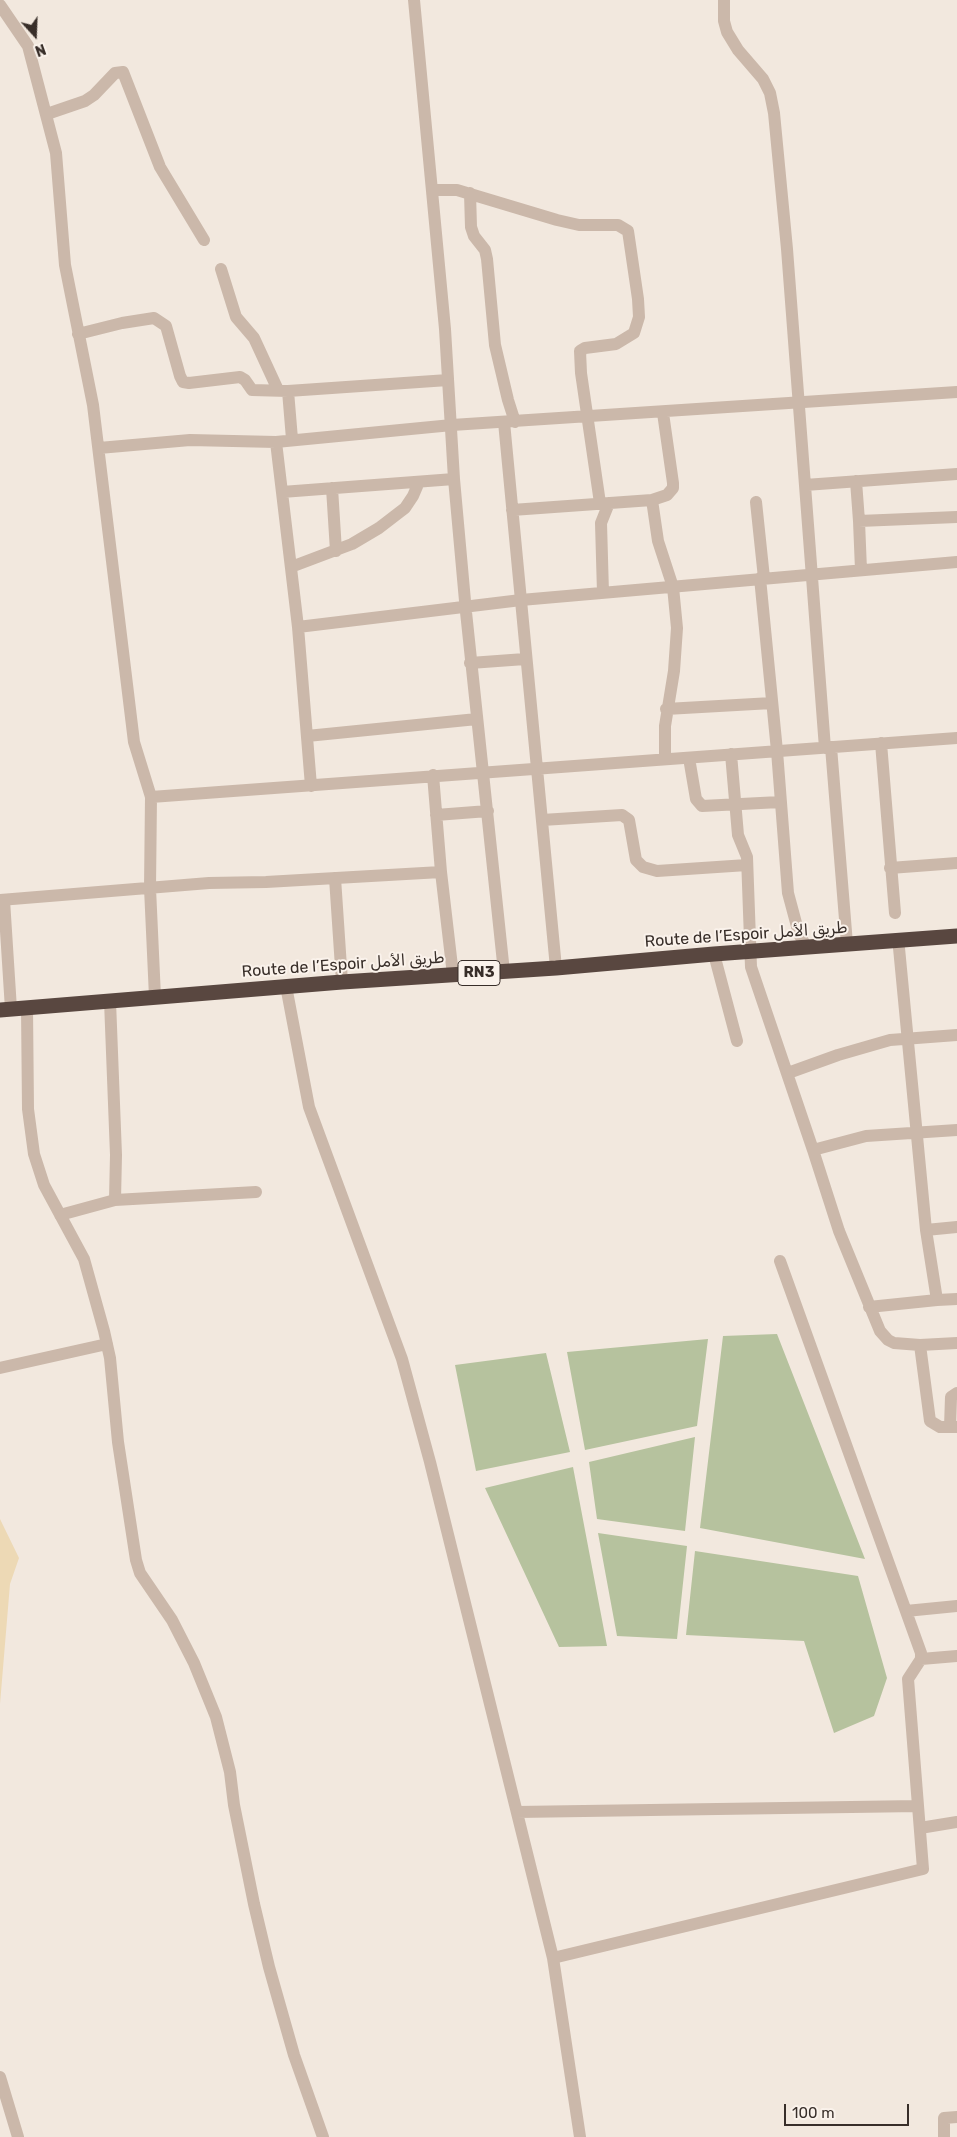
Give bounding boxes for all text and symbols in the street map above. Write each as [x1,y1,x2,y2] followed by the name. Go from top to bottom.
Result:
[10,10,60,60] north arrow
[33,40,48,59] text: N
[644,918,848,952] street label: Route de l’Espoir طريق الأمل
[241,948,445,982] street label: Route de l’Espoir طريق الأمل
[458,960,500,986] road number: RN3
[787,2094,912,2126] scale bar
[792,2104,834,2122] text: 100 m

